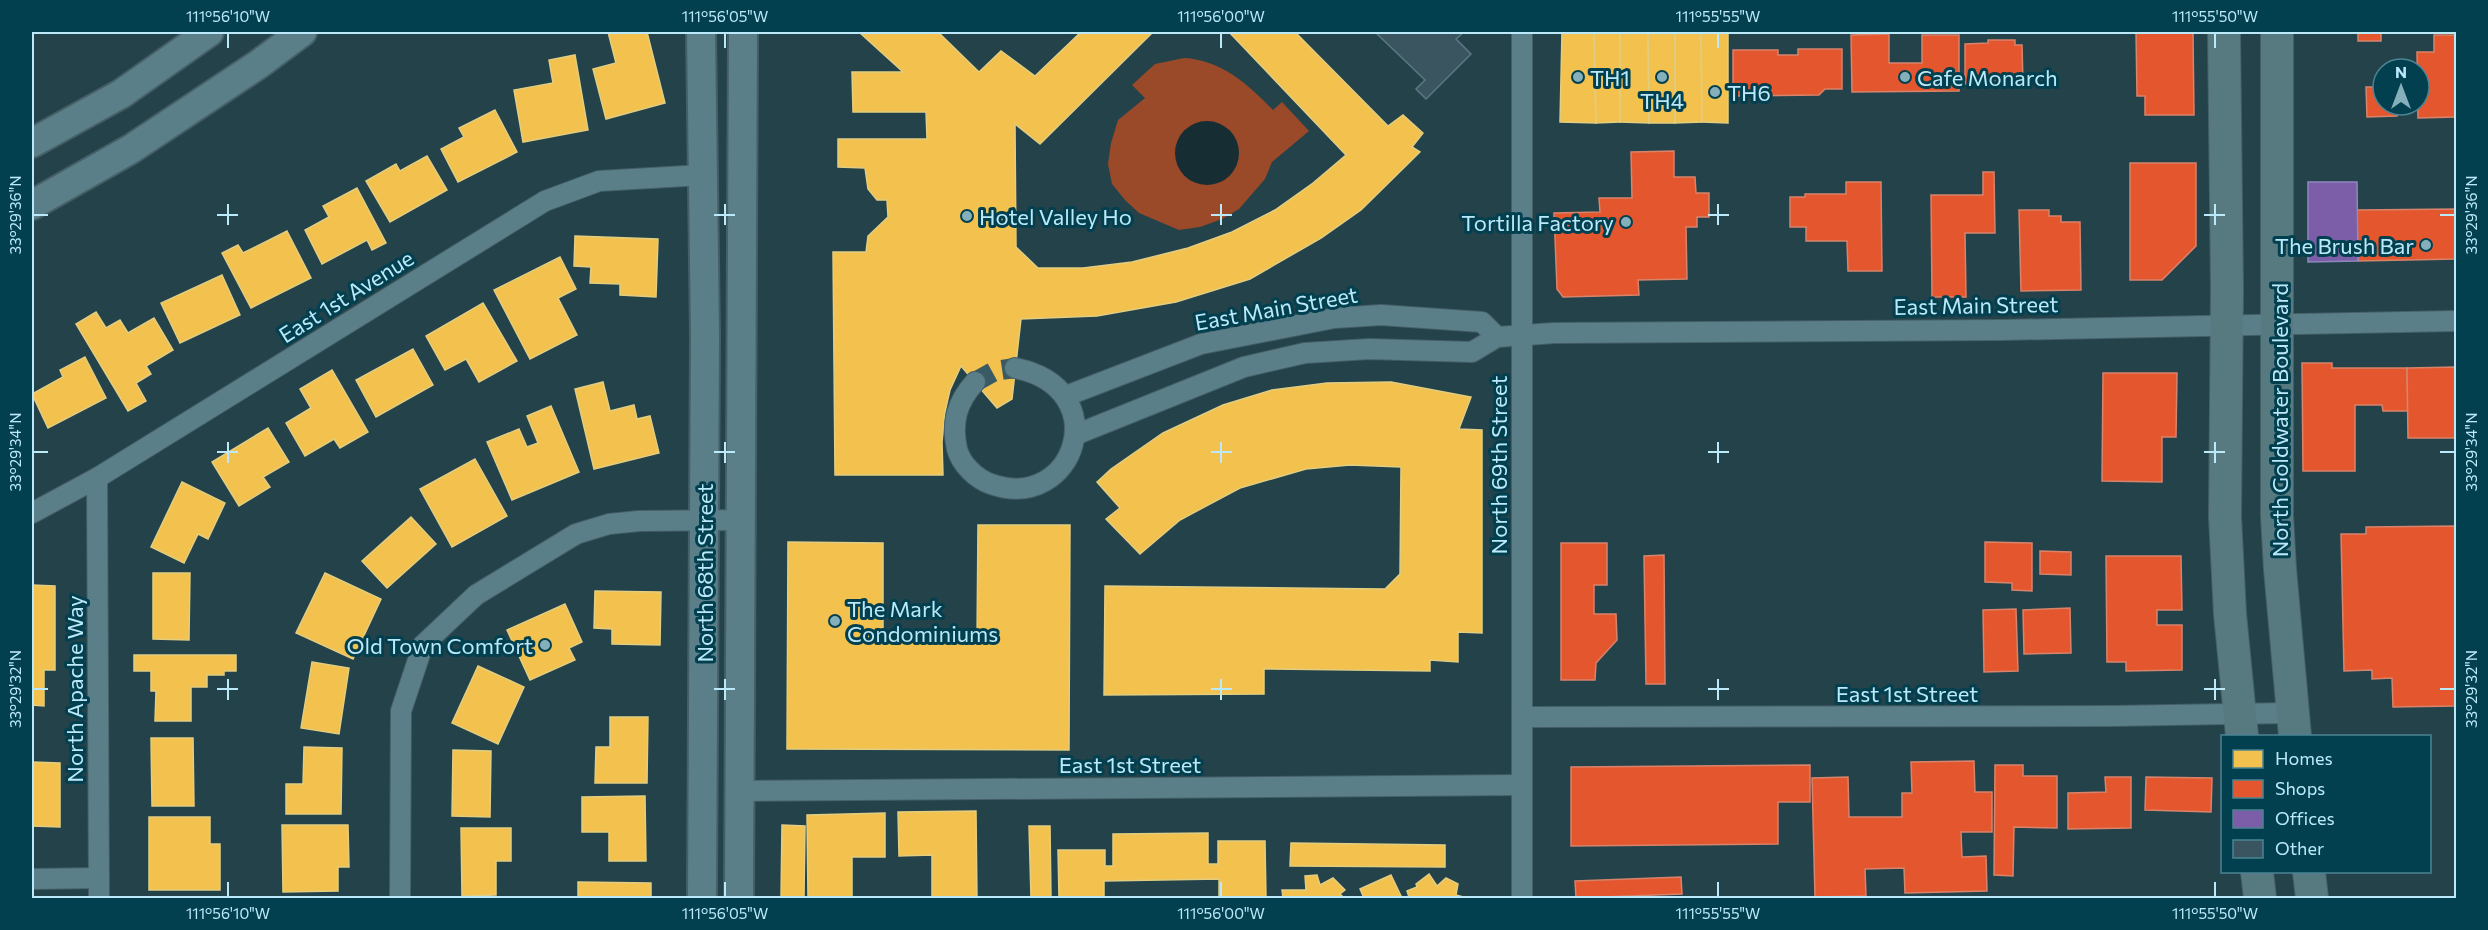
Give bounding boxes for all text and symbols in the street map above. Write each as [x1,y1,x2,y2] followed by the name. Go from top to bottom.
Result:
[186,7,270,25] text: 111°56'10"W
[682,7,768,25] text: 111°56'05"W
[1177,7,1265,25] text: 111°56'00"W
[1676,7,1760,25] text: 111°55'55"W
[2172,7,2258,25] text: 111°55'50"W
[2371,57,2431,117] north arrow
[2395,62,2407,81] text: N
[1590,64,1630,91] place label: TH1
[1917,64,2058,91] place label: Cafe Monarch
[1571,70,1585,84] marker: TH1
[1655,70,1669,84] marker: TH4
[1898,70,1912,84] marker: Cafe Monarch
[1727,79,1771,106] place label: TH6
[1708,85,1722,99] marker: TH6
[1640,87,1684,114] place label: TH4
[6,175,24,255] text: 33°29'36"N
[2462,175,2480,255] text: 33°29'36"N
[979,203,1132,230] place label: Hotel Valley Ho
[960,209,974,223] marker: Hotel Valley Ho
[1461,209,1614,236] place label: Tortilla Factory
[1619,215,1633,229] marker: Tortilla Factory
[2275,232,2414,259] place label: The Brush Bar
[2419,238,2433,252] marker: The Brush Bar
[274,244,418,348] street label: East 1st Avenue
[1193,280,1359,336] street label: East Main Street
[2266,283,2293,557] street label: North Goldwater Boulevard
[1893,290,2059,320] street label: East Main Street
[1485,376,1512,554] street label: North 69th Street
[6,413,24,491] text: 33°29'34"N
[2462,413,2480,491] text: 33°29'34"N
[691,483,718,663] street label: North 68th Street
[61,595,88,783] street label: North Apache Way
[847,595,998,647] place label: The Mark Condominiums
[828,614,842,628] marker: The Mark Condominiums
[346,632,533,659] place label: Old Town Comfort
[538,638,552,652] marker: Old Town Comfort
[6,650,24,728] text: 33°29'32"N
[2462,650,2480,728] text: 33°29'32"N
[1836,680,1978,707] street label: East 1st Street
[2221,735,2431,873] legend
[2275,747,2333,769] text: Homes
[1059,751,1201,778] street label: East 1st Street
[2275,777,2325,799] text: Shops
[2275,807,2335,829] text: Offices
[2275,837,2324,859] text: Other
[186,904,270,922] text: 111°56'10"W
[682,904,768,922] text: 111°56'05"W
[1177,904,1265,922] text: 111°56'00"W
[1676,904,1760,922] text: 111°55'55"W
[2172,904,2258,922] text: 111°55'50"W

